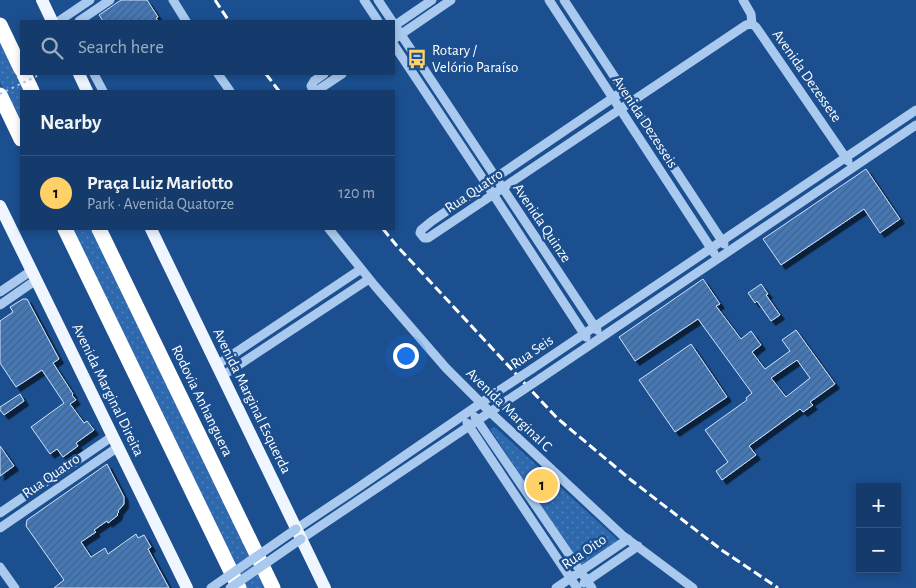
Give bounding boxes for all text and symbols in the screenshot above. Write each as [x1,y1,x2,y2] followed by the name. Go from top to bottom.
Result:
[20,20,395,75] search box
[770,27,844,125] street label: Avenida Dezessete
[38,34,66,62] icon: search
[78,38,164,57] text: Search here
[432,43,518,75] place label: Rotary / Velório Paraíso
[406,48,428,70] bus stop icon: Rotary / Velório Paraíso
[610,73,680,171] street label: Avenida Dezesseis
[40,112,101,133] text: Nearby
[442,166,506,216] street label: Rua Quatro
[87,174,233,193] text: Praça Luiz Mariotto
[510,181,574,265] street label: Avenida Quinze
[53,185,59,201] text: 1
[338,185,375,201] text: 120 m
[87,196,234,212] text: Park · Avenida Quatorze
[69,321,147,459] street label: Avenida Marginal Direita
[210,326,294,476] street label: Avenida Marginal Esquerda
[508,332,556,372] street label: Rua Seis
[169,343,235,459] street label: Rodovia Anhanguera
[393,343,419,369] your location
[463,365,555,455] street label: Avenida Marginal C
[20,451,82,501] street label: Rua Quatro
[526,466,558,504] pin: 1
[856,483,901,573] map controls
[856,483,901,528] button: +
[856,528,901,573] button: −
[559,532,609,572] street label: Rua Oito

